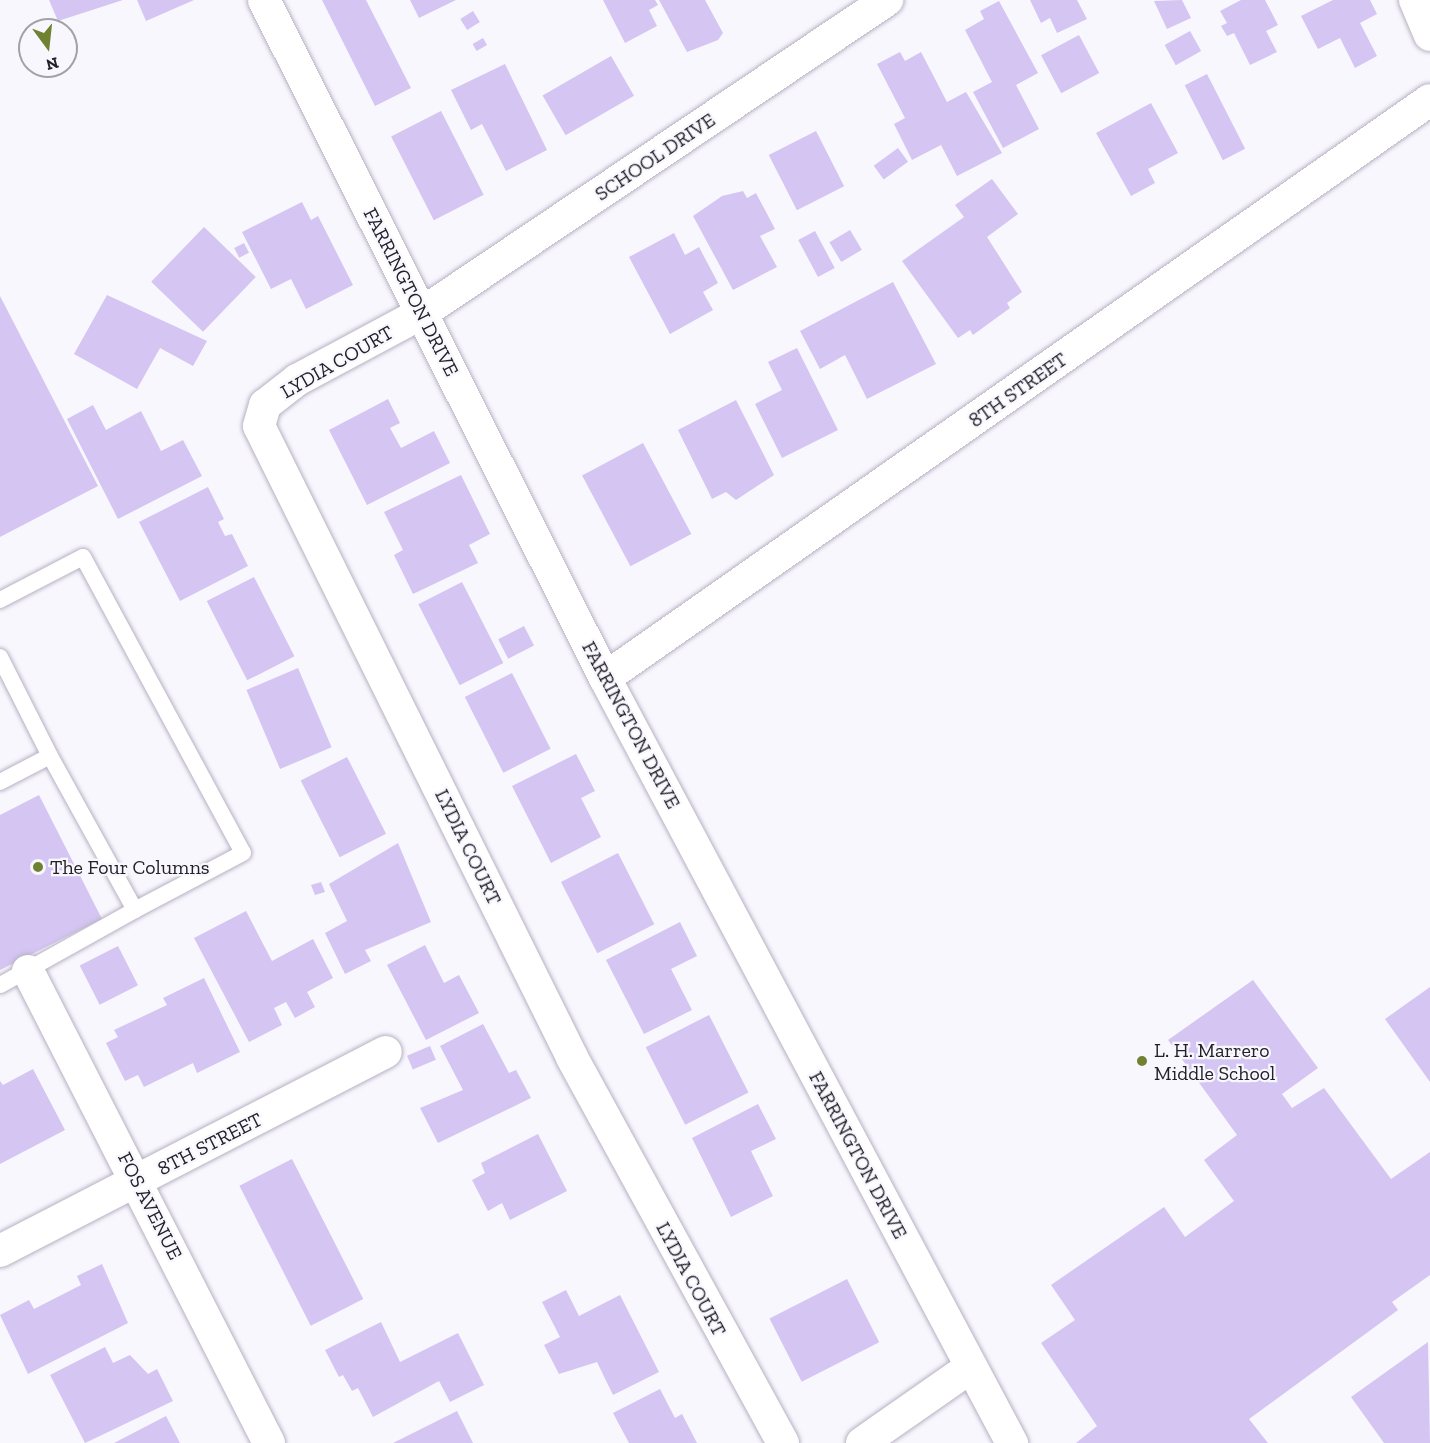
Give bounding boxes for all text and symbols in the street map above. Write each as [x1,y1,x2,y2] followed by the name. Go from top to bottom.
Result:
[18,18,78,78] north arrow
[44,53,61,75] text: N
[590,108,720,206] street label: SCHOOL DRIVE
[358,204,464,380] street label: FARRINGTON DRIVE
[276,320,398,404] street label: LYDIA COURT
[964,347,1072,433] street label: 8TH STREET
[577,637,685,813] street label: FARRINGTON DRIVE
[430,785,506,909] street label: LYDIA COURT
[50,855,210,879] place label: The Four Columns
[31,860,45,874] marker: The Four Columns
[1154,1038,1275,1085] place label: L. H. Marrero Middle School
[1135,1054,1149,1068] marker: L. H. Marrero Middle School
[804,1067,912,1243] street label: FARRINGTON DRIVE
[154,1107,266,1181] street label: 8TH STREET
[112,1148,188,1264] street label: FOS AVENUE
[651,1218,731,1340] street label: LYDIA COURT

